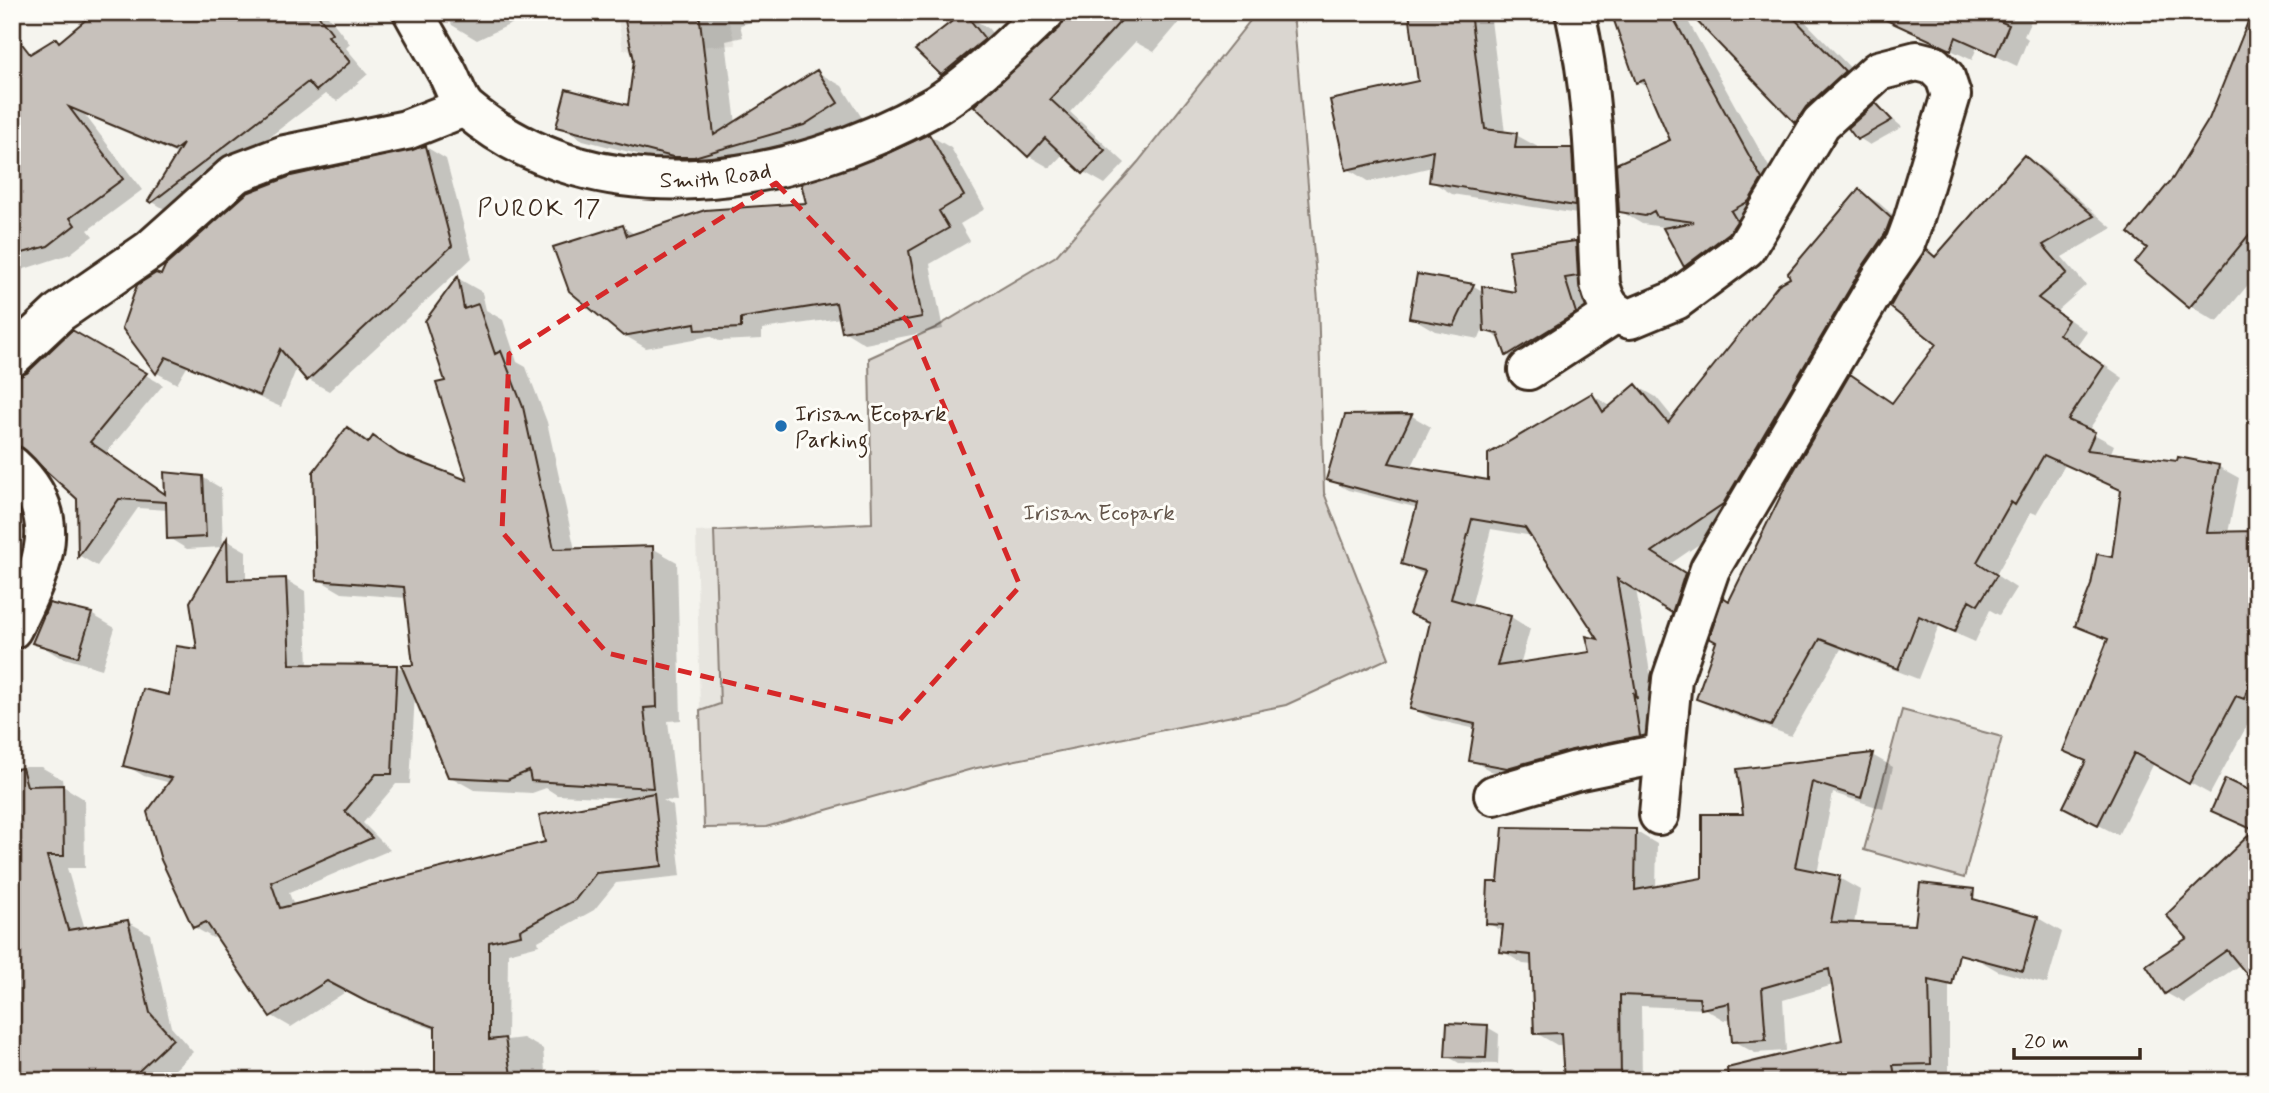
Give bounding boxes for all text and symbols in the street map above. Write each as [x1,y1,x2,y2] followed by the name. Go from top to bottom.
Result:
[659,156,774,197] street label: Smith Road
[478,194,602,225] district label: PUROK 17
[795,400,947,458] place label: Irisan Ecopark Parking
[773,418,789,434] marker: Irisan Ecopark Parking
[1023,499,1175,529] park label: Irisan Ecopark
[2014,1016,2140,1060] scale bar
[2024,1028,2069,1056] text: 20 m

